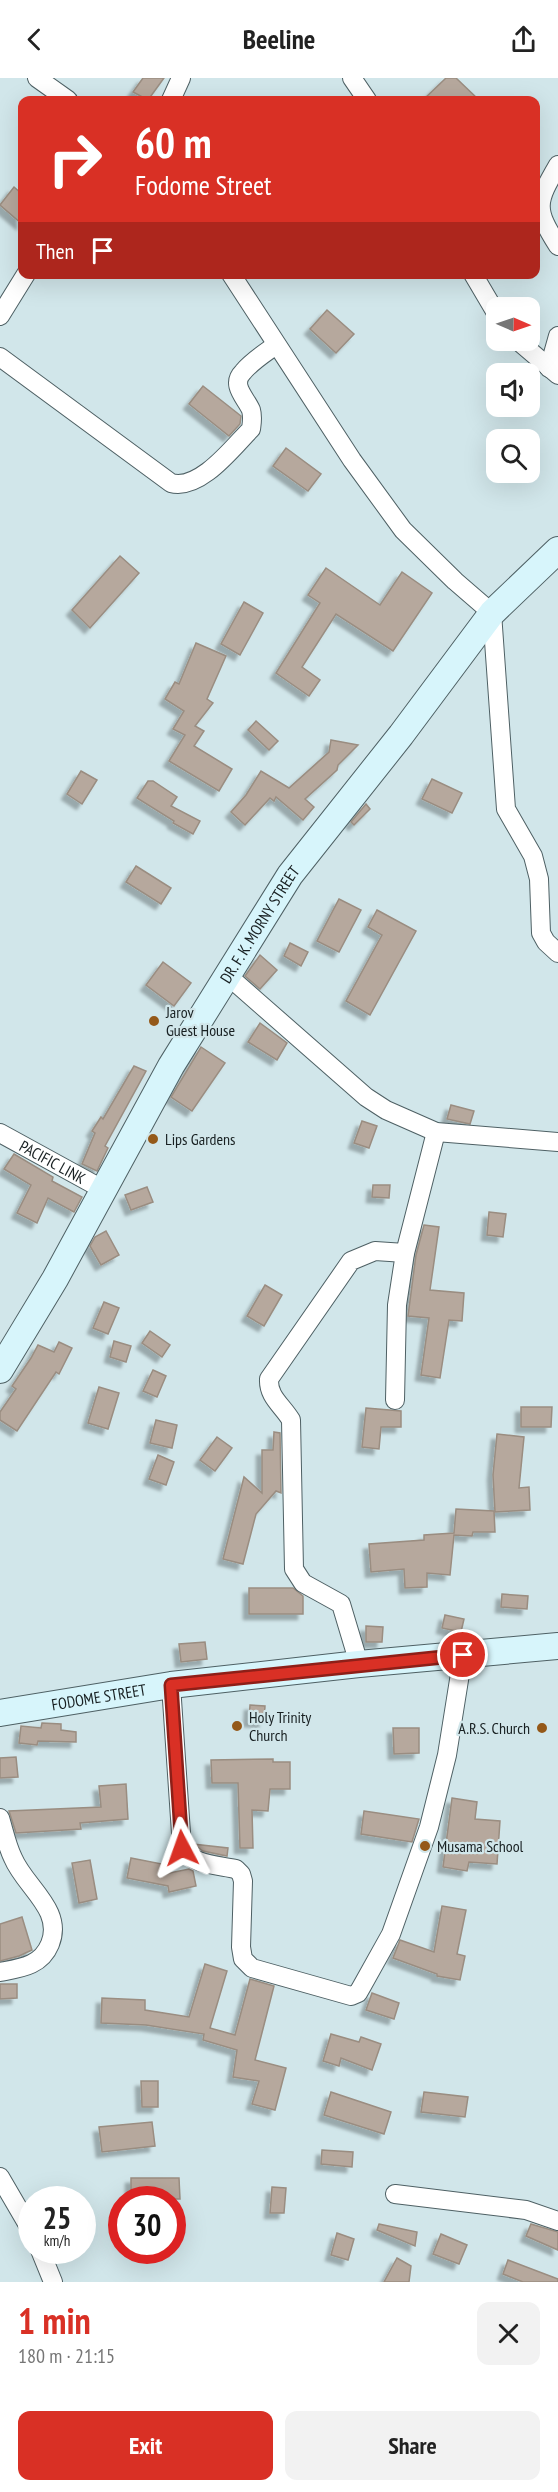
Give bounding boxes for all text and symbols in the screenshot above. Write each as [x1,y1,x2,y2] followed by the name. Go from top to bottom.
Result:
[243,22,315,56] text: Beeline
[18,23,51,56] icon: back
[507,23,540,56] icon: share
[135,115,212,170] text: 60 m
[36,120,114,198] icon: right
[135,168,272,202] text: Fodome Street
[86,234,119,267] icon: arrive
[36,237,74,265] text: Then
[486,297,540,351] north arrow
[486,297,540,483] map controls
[486,363,540,417] button: sound
[486,429,540,483] button: search
[215,861,304,987] street label: DR. F. K. MORNY STREET
[165,1002,235,1040] place label: Jarov Guest House
[147,1014,161,1028] marker: Jarov Guest House
[165,1129,236,1149] place label: Lips Gardens
[146,1132,160,1146] marker: Lips Gardens
[16,1136,89,1188] street label: PACIFIC LINK
[437,1629,488,1680] pin
[446,1638,479,1671] icon: arrive
[50,1679,148,1714] street label: FODOME STREET
[249,1707,311,1745] place label: Holy Trinity Church
[458,1718,530,1738] place label: A.R.S. Church
[230,1719,244,1733] marker: Holy Trinity Church
[535,1721,549,1735] marker: A.R.S. Church
[150,1816,214,1880] position arrow
[437,1836,524,1856] place label: Musama School
[418,1839,432,1853] marker: Musama School
[108,2186,186,2264] speed limit sign: 30
[43,2198,71,2237] text: 25
[44,2231,70,2250] text: km/h
[18,2297,91,2344] text: 1 min
[477,2302,540,2365] button: close
[18,2343,115,2369] text: 180 m · 21:15
[18,2411,273,2480] button: Exit
[285,2411,540,2480] button: Share

